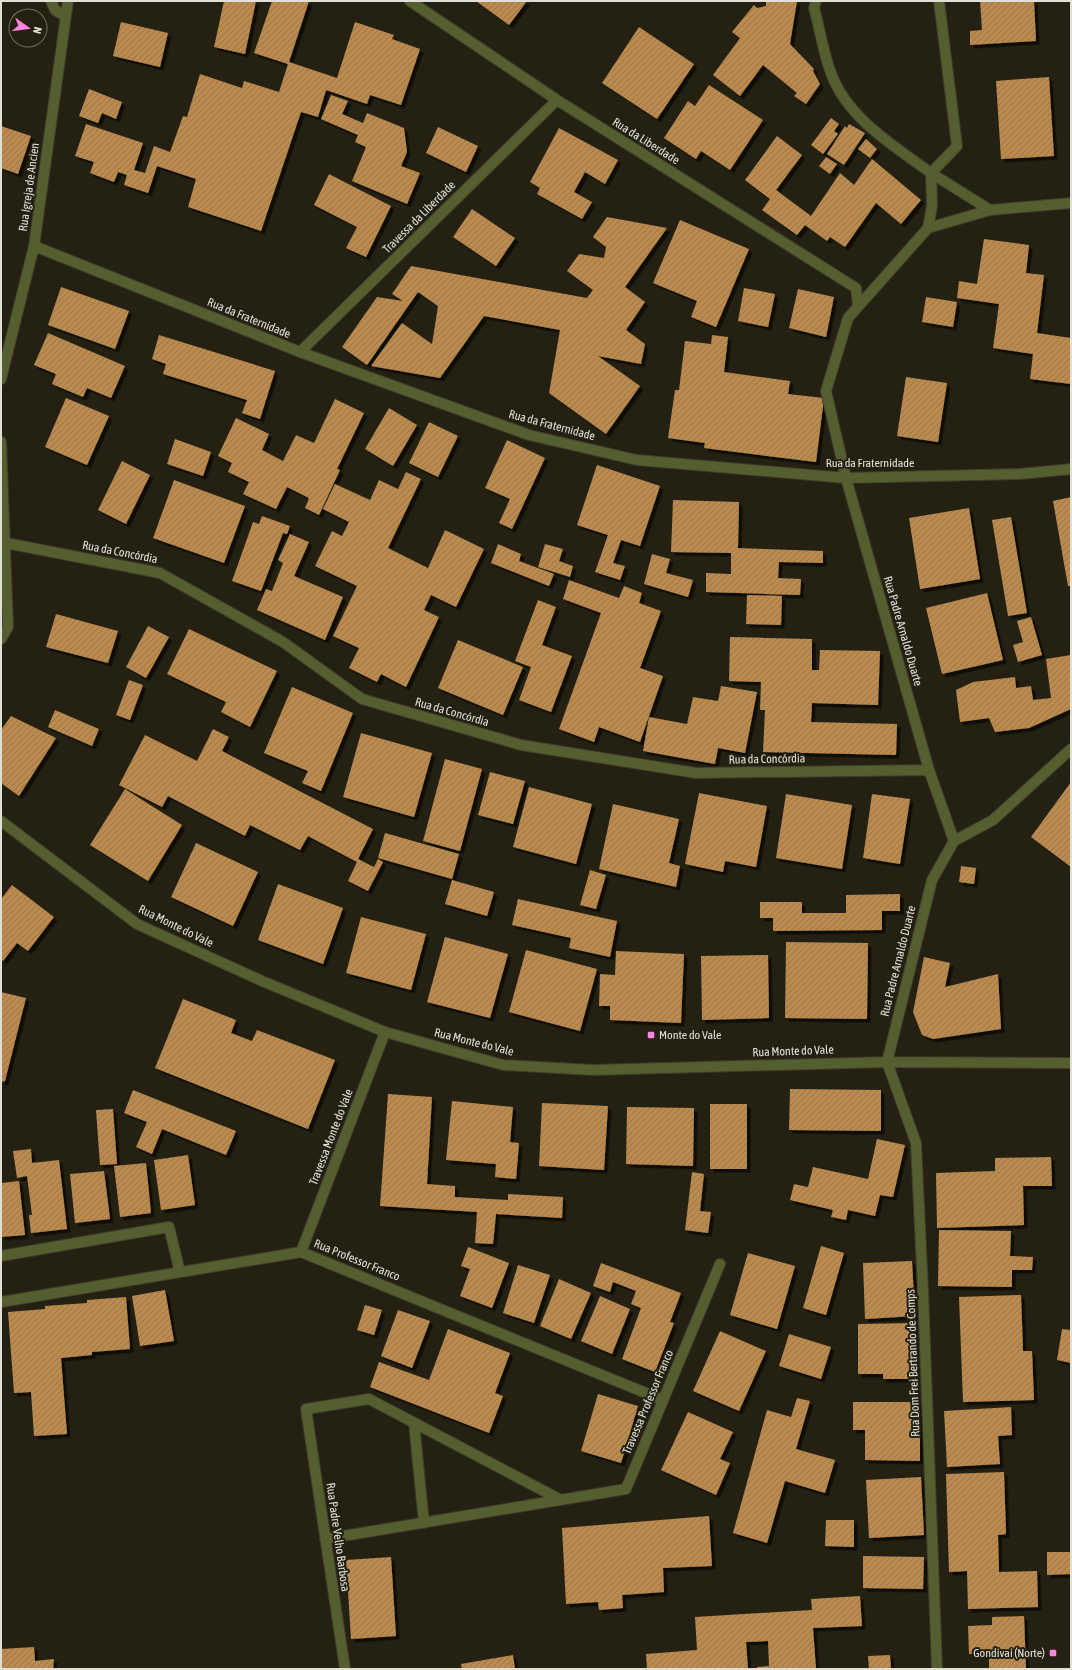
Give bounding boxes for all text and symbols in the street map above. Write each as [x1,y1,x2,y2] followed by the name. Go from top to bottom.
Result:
[8,8,48,48] north arrow
[31,26,44,35] text: N
[610,115,682,167] street label: Rua da Liberdade
[16,142,42,232] street label: Rua Igreja de Ancien
[380,178,458,256] street label: Travessa da Liberdade
[205,295,293,341] street label: Rua da Fraternidade
[507,407,597,443] street label: Rua da Fraternidade
[826,456,914,470] street label: Rua da Fraternidade
[81,538,159,566] street label: Rua da Concórdia
[881,574,925,688] street label: Rua Padre Arnaldo Duarte
[413,695,491,729] street label: Rua da Concórdia
[729,751,805,767] street label: Rua da Concórdia
[136,902,216,950] street label: Rua Monte do Vale
[877,904,919,1018] street label: Rua Padre Arnaldo Duarte
[433,1025,515,1059] street label: Rua Monte do Vale
[659,1028,722,1042] place label: Monte do Vale
[646,1030,656,1040] marker: Monte do Vale
[752,1043,834,1059] street label: Rua Monte do Vale
[306,1087,356,1187] street label: Travessa Monte do Vale
[312,1236,402,1284] street label: Rua Professor Franco
[903,1289,923,1437] street label: Rua Dom Frei Bertrando de Comps
[620,1347,676,1456] street label: Travessa Professor Franco
[323,1482,353,1592] street label: Rua Padre Velho Barbosa
[973,1646,1045,1660] place label: Gondivai (Norte)
[1048,1648,1058,1658] marker: Gondivai (Norte)

